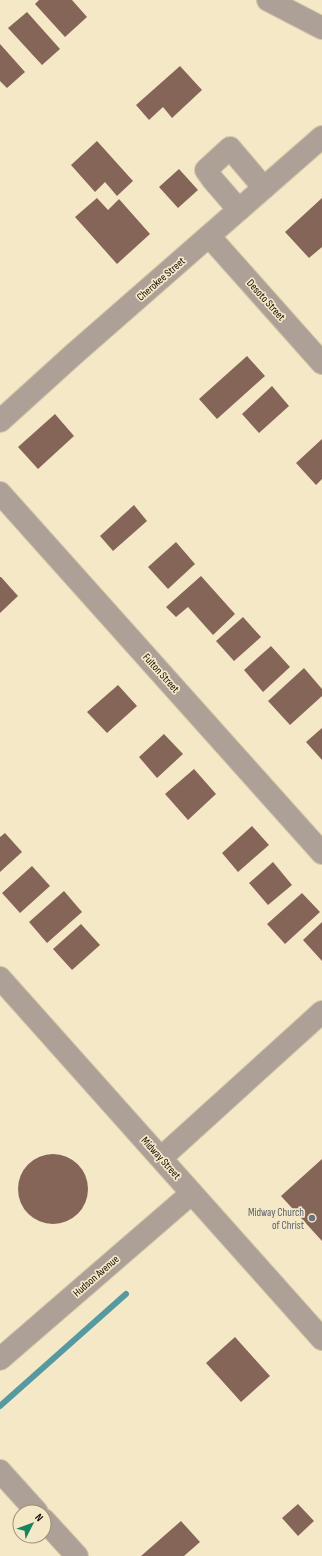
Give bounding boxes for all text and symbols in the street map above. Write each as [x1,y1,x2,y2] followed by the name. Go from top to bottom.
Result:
[134,254,188,304] street label: Cherokee Street
[244,277,288,324] street label: Desoto Street
[140,651,182,696] street label: Fulton Street
[139,1134,184,1182] street label: Midway Street
[248,1206,305,1232] place label: Midway Church of Christ
[307,1213,317,1223] marker: Midway Church of Christ
[70,1253,122,1299] street label: Hudson Avenue
[12,1504,52,1544] north arrow
[32,1511,46,1524] text: N

